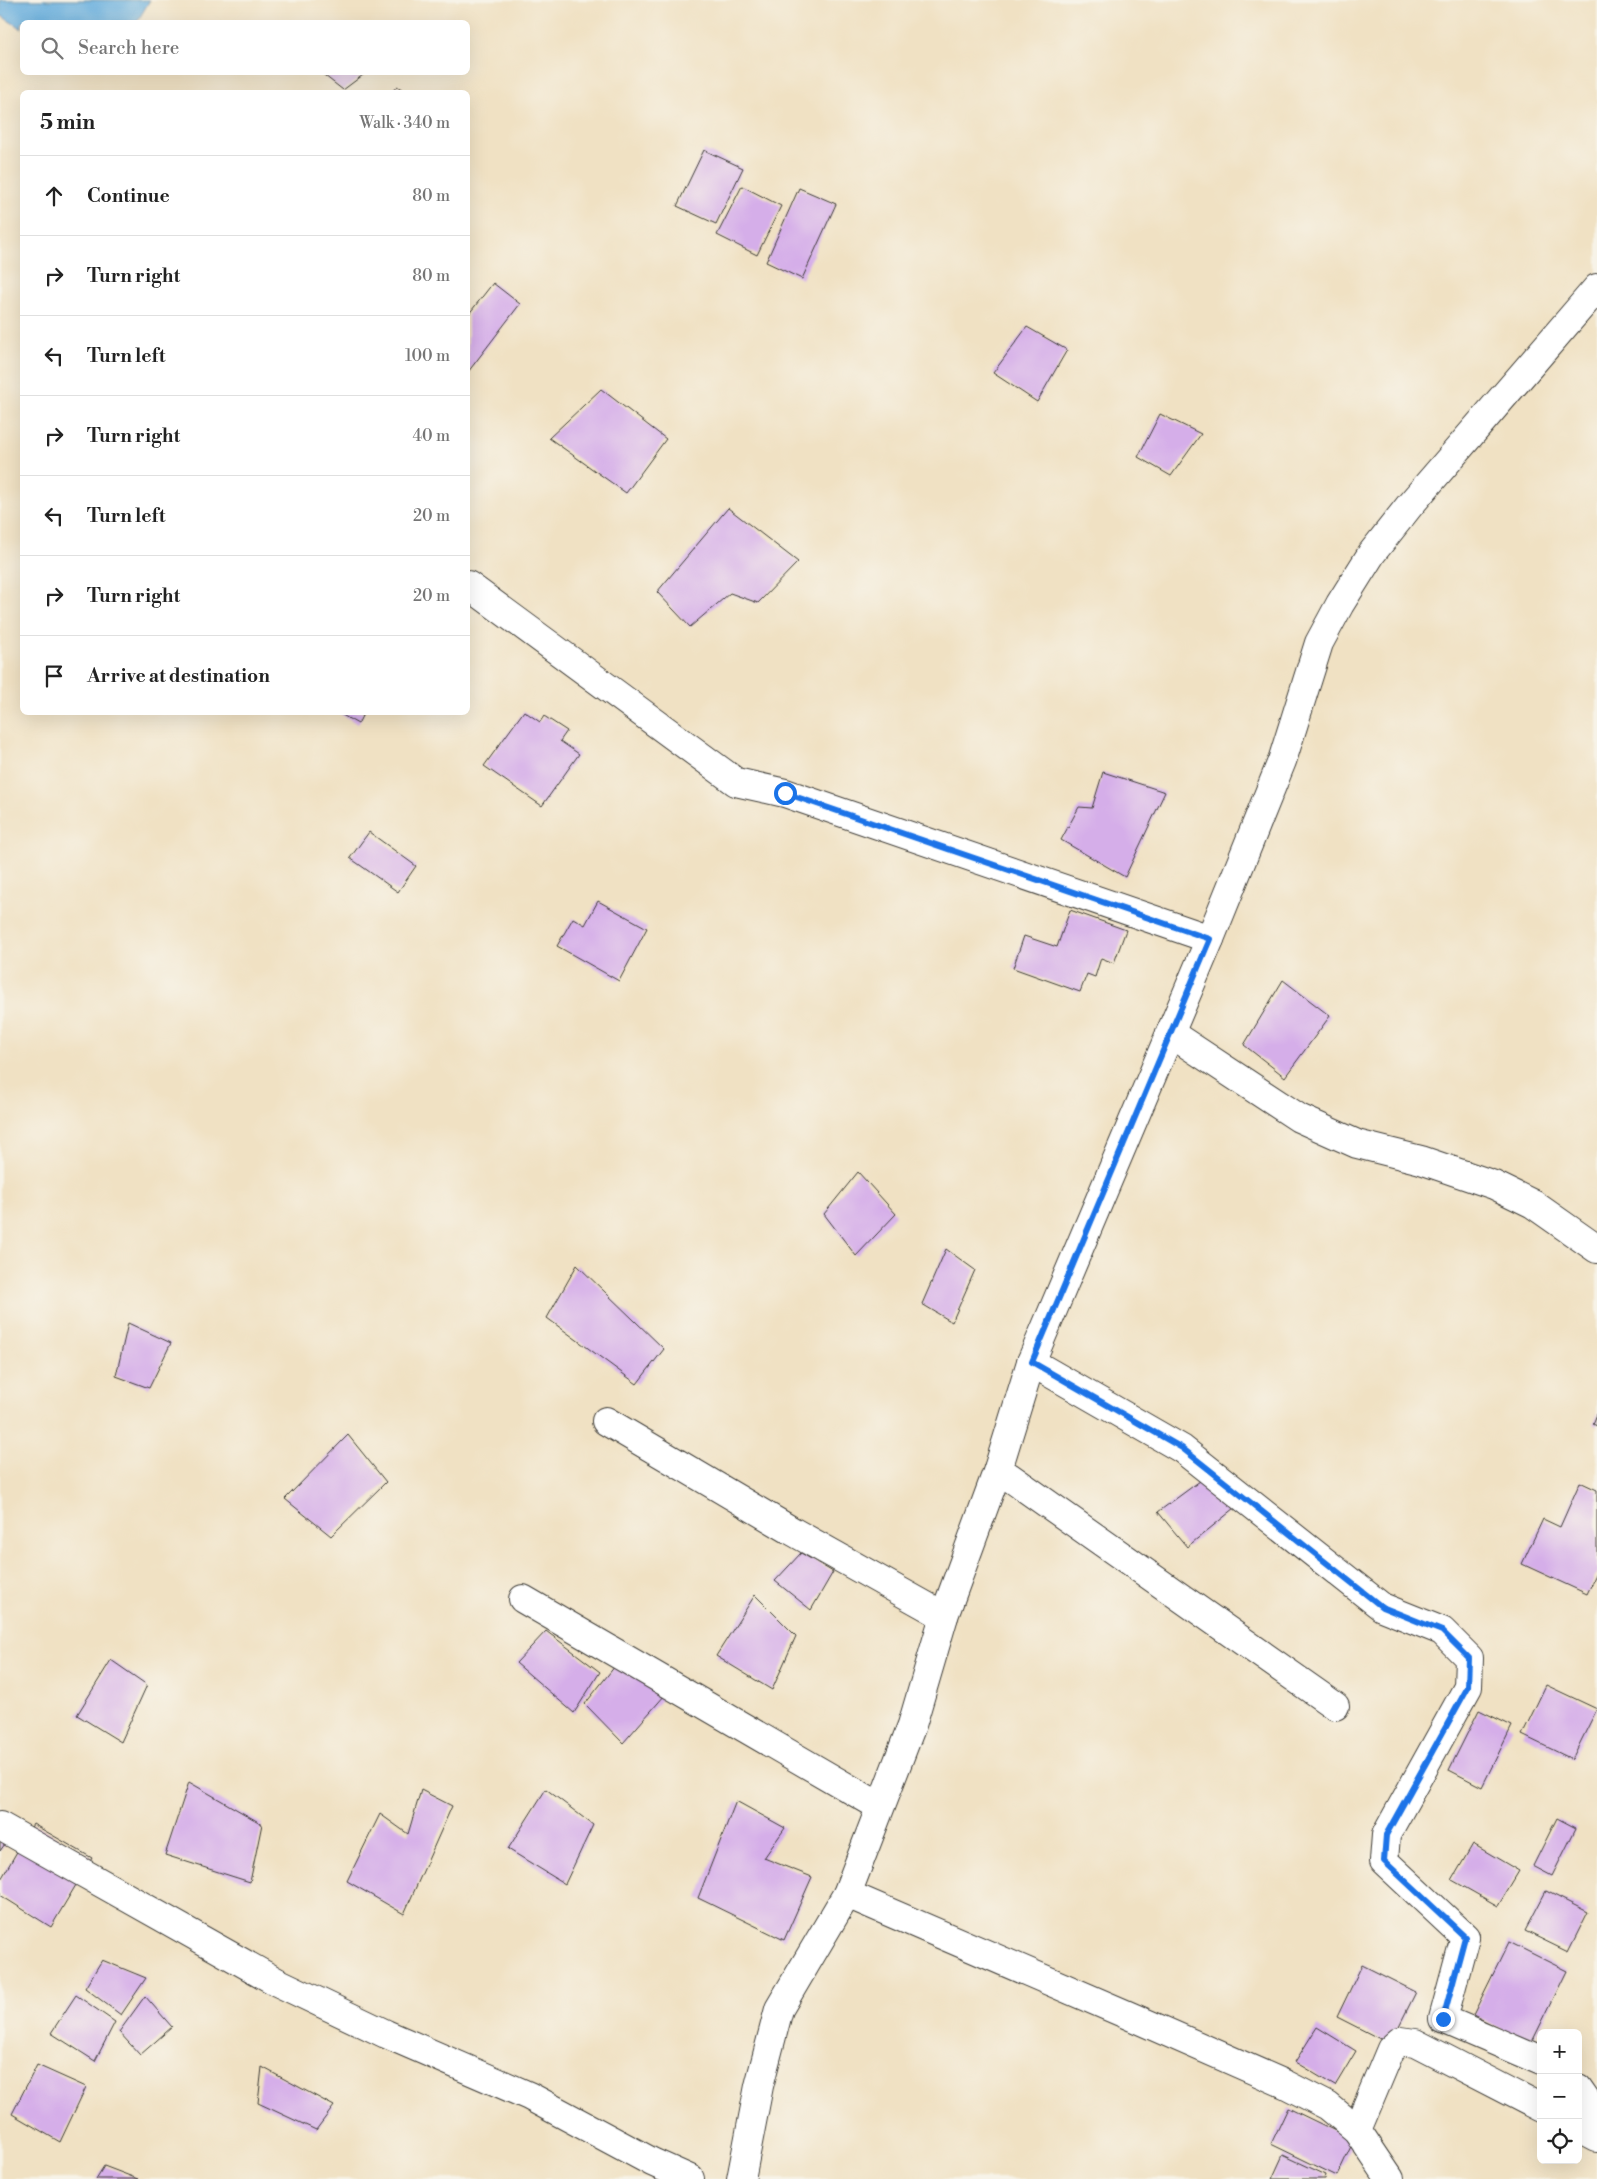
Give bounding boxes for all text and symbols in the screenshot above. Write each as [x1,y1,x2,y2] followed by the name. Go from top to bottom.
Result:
[20,20,470,75] search box
[38,34,66,62] icon: search
[78,36,179,60] text: Search here
[40,110,95,136] text: 5 min
[360,113,450,133] text: Walk · 340 m
[40,182,68,210] icon: ahead
[87,184,170,208] text: Continue
[412,186,450,206] text: 80 m
[40,262,68,290] icon: right
[87,264,180,288] text: Turn right
[412,266,450,286] text: 80 m
[40,342,68,370] icon: left
[87,344,166,368] text: Turn left
[405,346,450,366] text: 100 m
[40,422,68,450] icon: right
[87,424,180,448] text: Turn right
[413,426,450,446] text: 40 m
[40,502,68,530] icon: left
[87,504,166,528] text: Turn left
[413,506,450,526] text: 20 m
[40,582,68,610] icon: right
[87,584,180,608] text: Turn right
[413,586,450,606] text: 20 m
[40,662,68,690] icon: arrive
[87,664,270,688] text: Arrive at destination
[774,782,797,805] route start
[1432,2008,1455,2031] route end
[1537,2029,1582,2164] map controls
[1537,2029,1582,2074] button: +
[1537,2074,1582,2119] button: −
[1537,2119,1582,2164] button: locate

